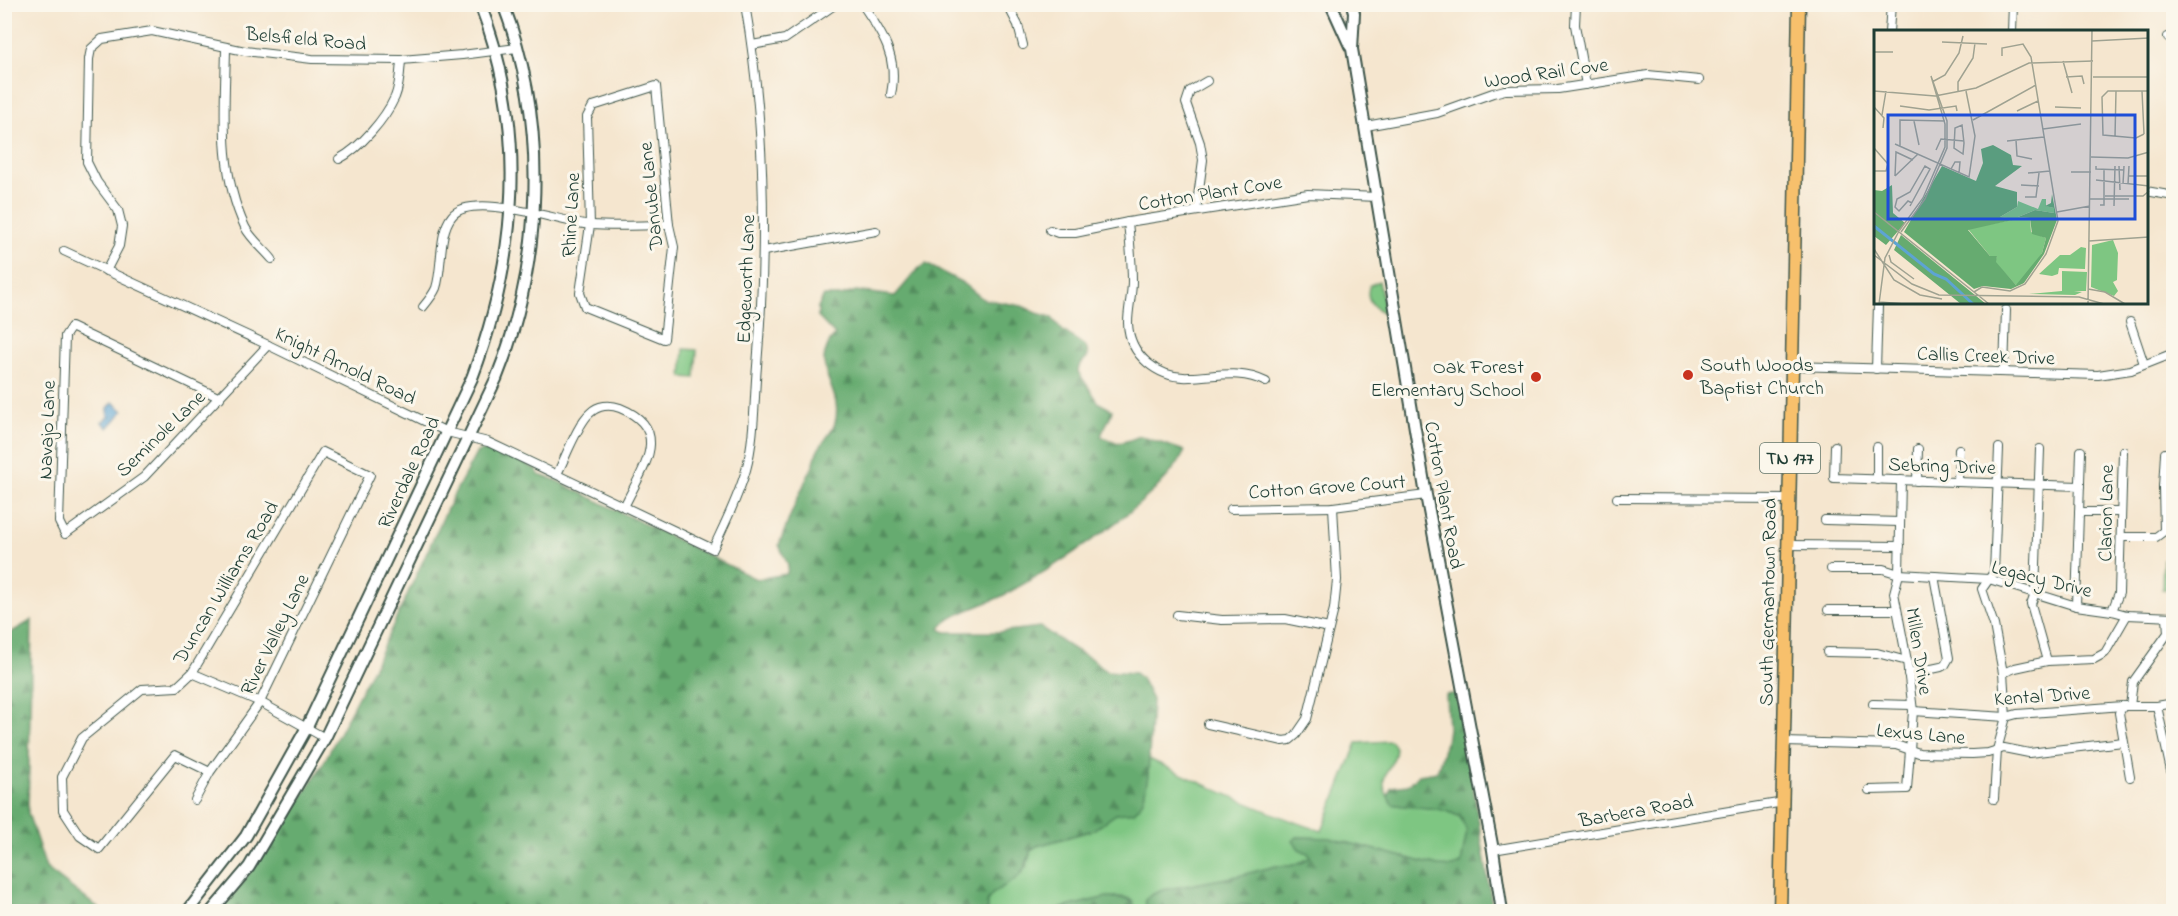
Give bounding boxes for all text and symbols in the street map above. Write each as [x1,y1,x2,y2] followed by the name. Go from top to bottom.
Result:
[243,21,367,60] street label: Belsfield Road
[1874,30,2148,304] inset map
[1482,51,1610,98] street label: Wood Rail Cove
[632,140,673,252] street label: Danube Lane
[1137,169,1284,220] street label: Cotton Plant Cove
[556,172,589,258] street label: Rhine Lane
[731,214,765,344] street label: Edgeworth Lane
[269,320,420,415] street label: Knight Arnold Road
[1916,341,2055,374] street label: Callis Creek Drive
[1699,352,1824,404] place label: South Woods Baptist Church
[1371,354,1524,406] place label: Oak Forest Elementary School
[1681,368,1695,382] marker: South Woods Baptist Church
[1529,370,1543,384] marker: Oak Forest Elementary School
[32,380,65,480] street label: Navajo Lane
[110,384,213,485] street label: Seminole Lane
[372,412,449,534] street label: Riverdale Road
[1415,419,1470,572] street label: Cotton Plant Road
[1760,443,1820,473] road number: TN 177
[1888,451,1996,485] street label: Sebring Drive
[2092,464,2123,562] street label: Clarion Lane
[1248,469,1407,508] street label: Cotton Grove Court
[166,496,287,671] street label: Duncan Williams Road
[1753,498,1786,706] street label: South Germantown Road
[1988,554,2095,608] street label: Legacy Drive
[234,569,318,701] street label: River Valley Lane
[1896,606,1939,697] street label: Millen Drive
[1993,680,2091,715] street label: Kental Drive
[1875,717,1966,754] street label: Lexus Lane
[1576,788,1696,837] street label: Barbera Road

